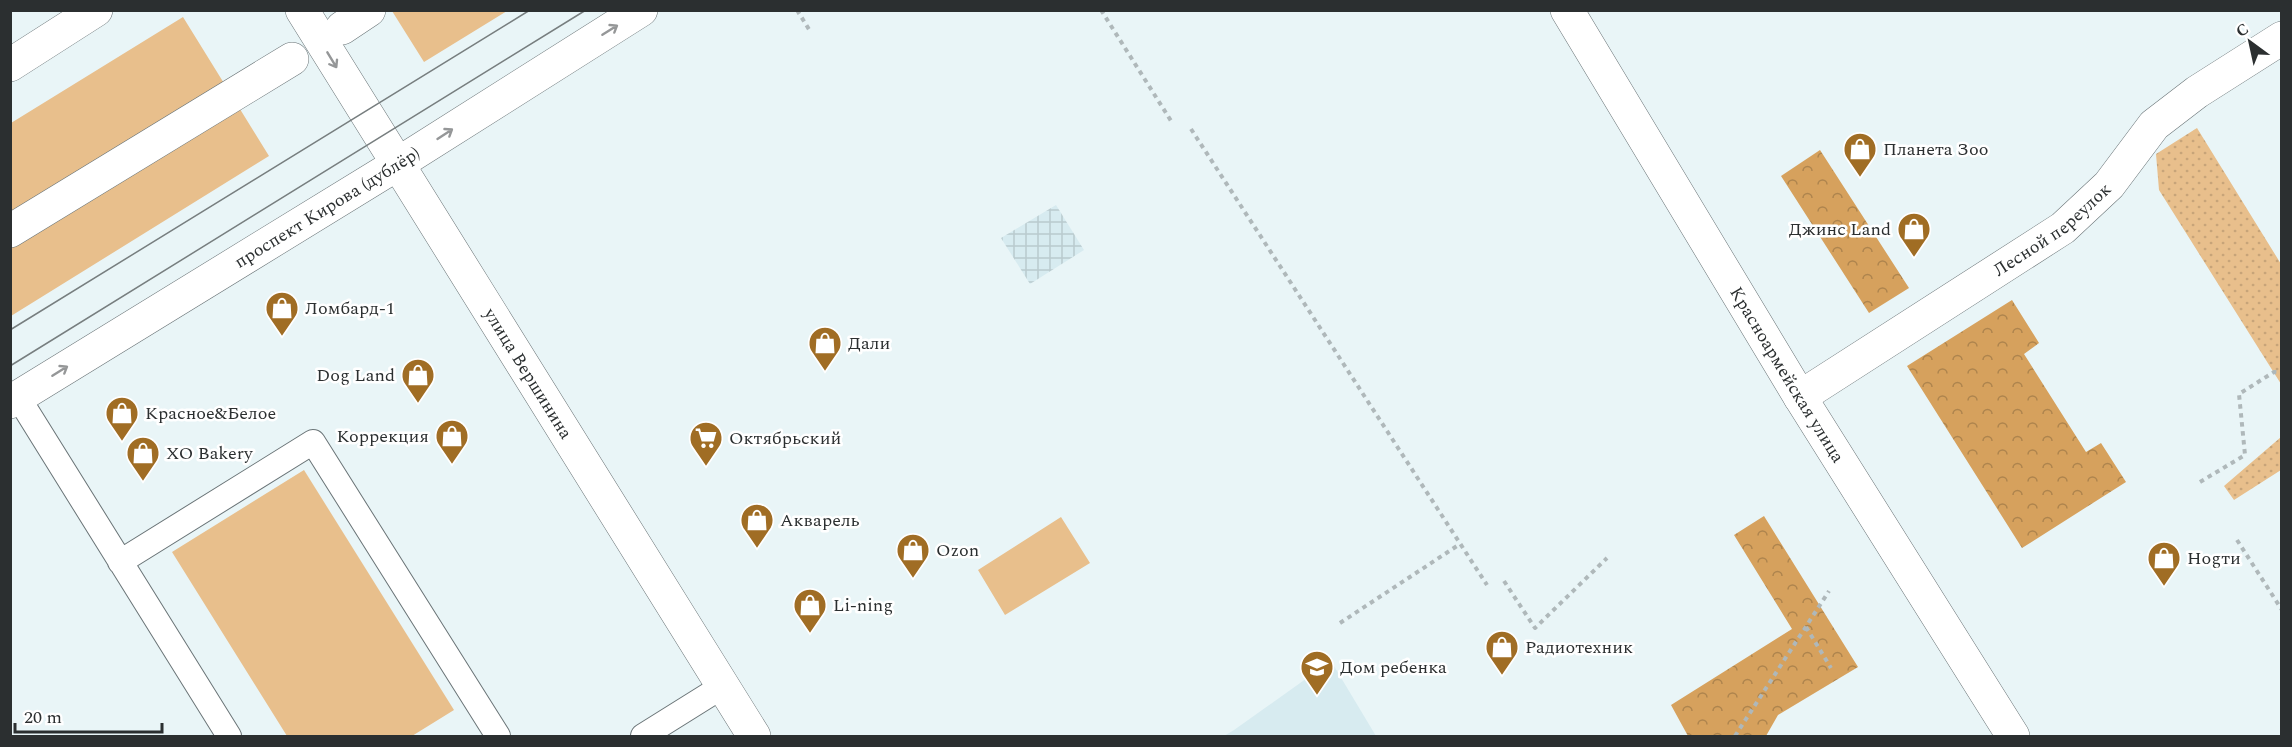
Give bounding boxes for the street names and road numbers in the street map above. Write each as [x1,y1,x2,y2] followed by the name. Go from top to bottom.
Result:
[229,140,425,275] street label: проспект Кирова (дублёр)
[1988,176,2117,283] street label: Лесной переулок
[1723,281,1852,468] street label: Красноармейская улица
[477,302,579,444] street label: улица Вершинина

